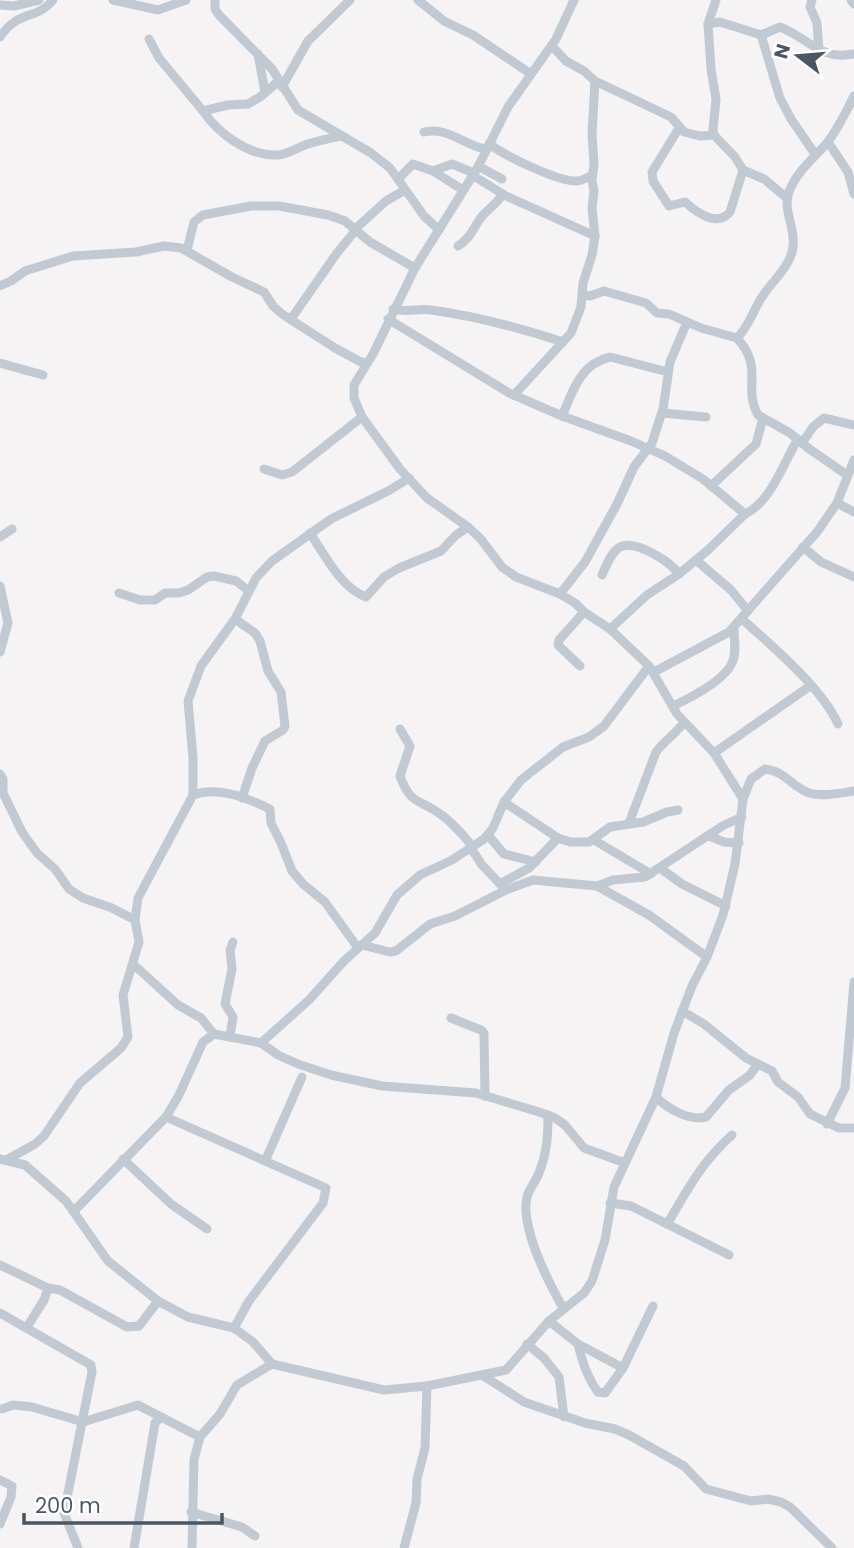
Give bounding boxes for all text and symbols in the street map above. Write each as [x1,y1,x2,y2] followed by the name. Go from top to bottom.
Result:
[763,21,833,91] north arrow
[767,41,797,62] text: N
[24,1482,222,1526] scale bar
[35,1491,101,1520] text: 200 m

